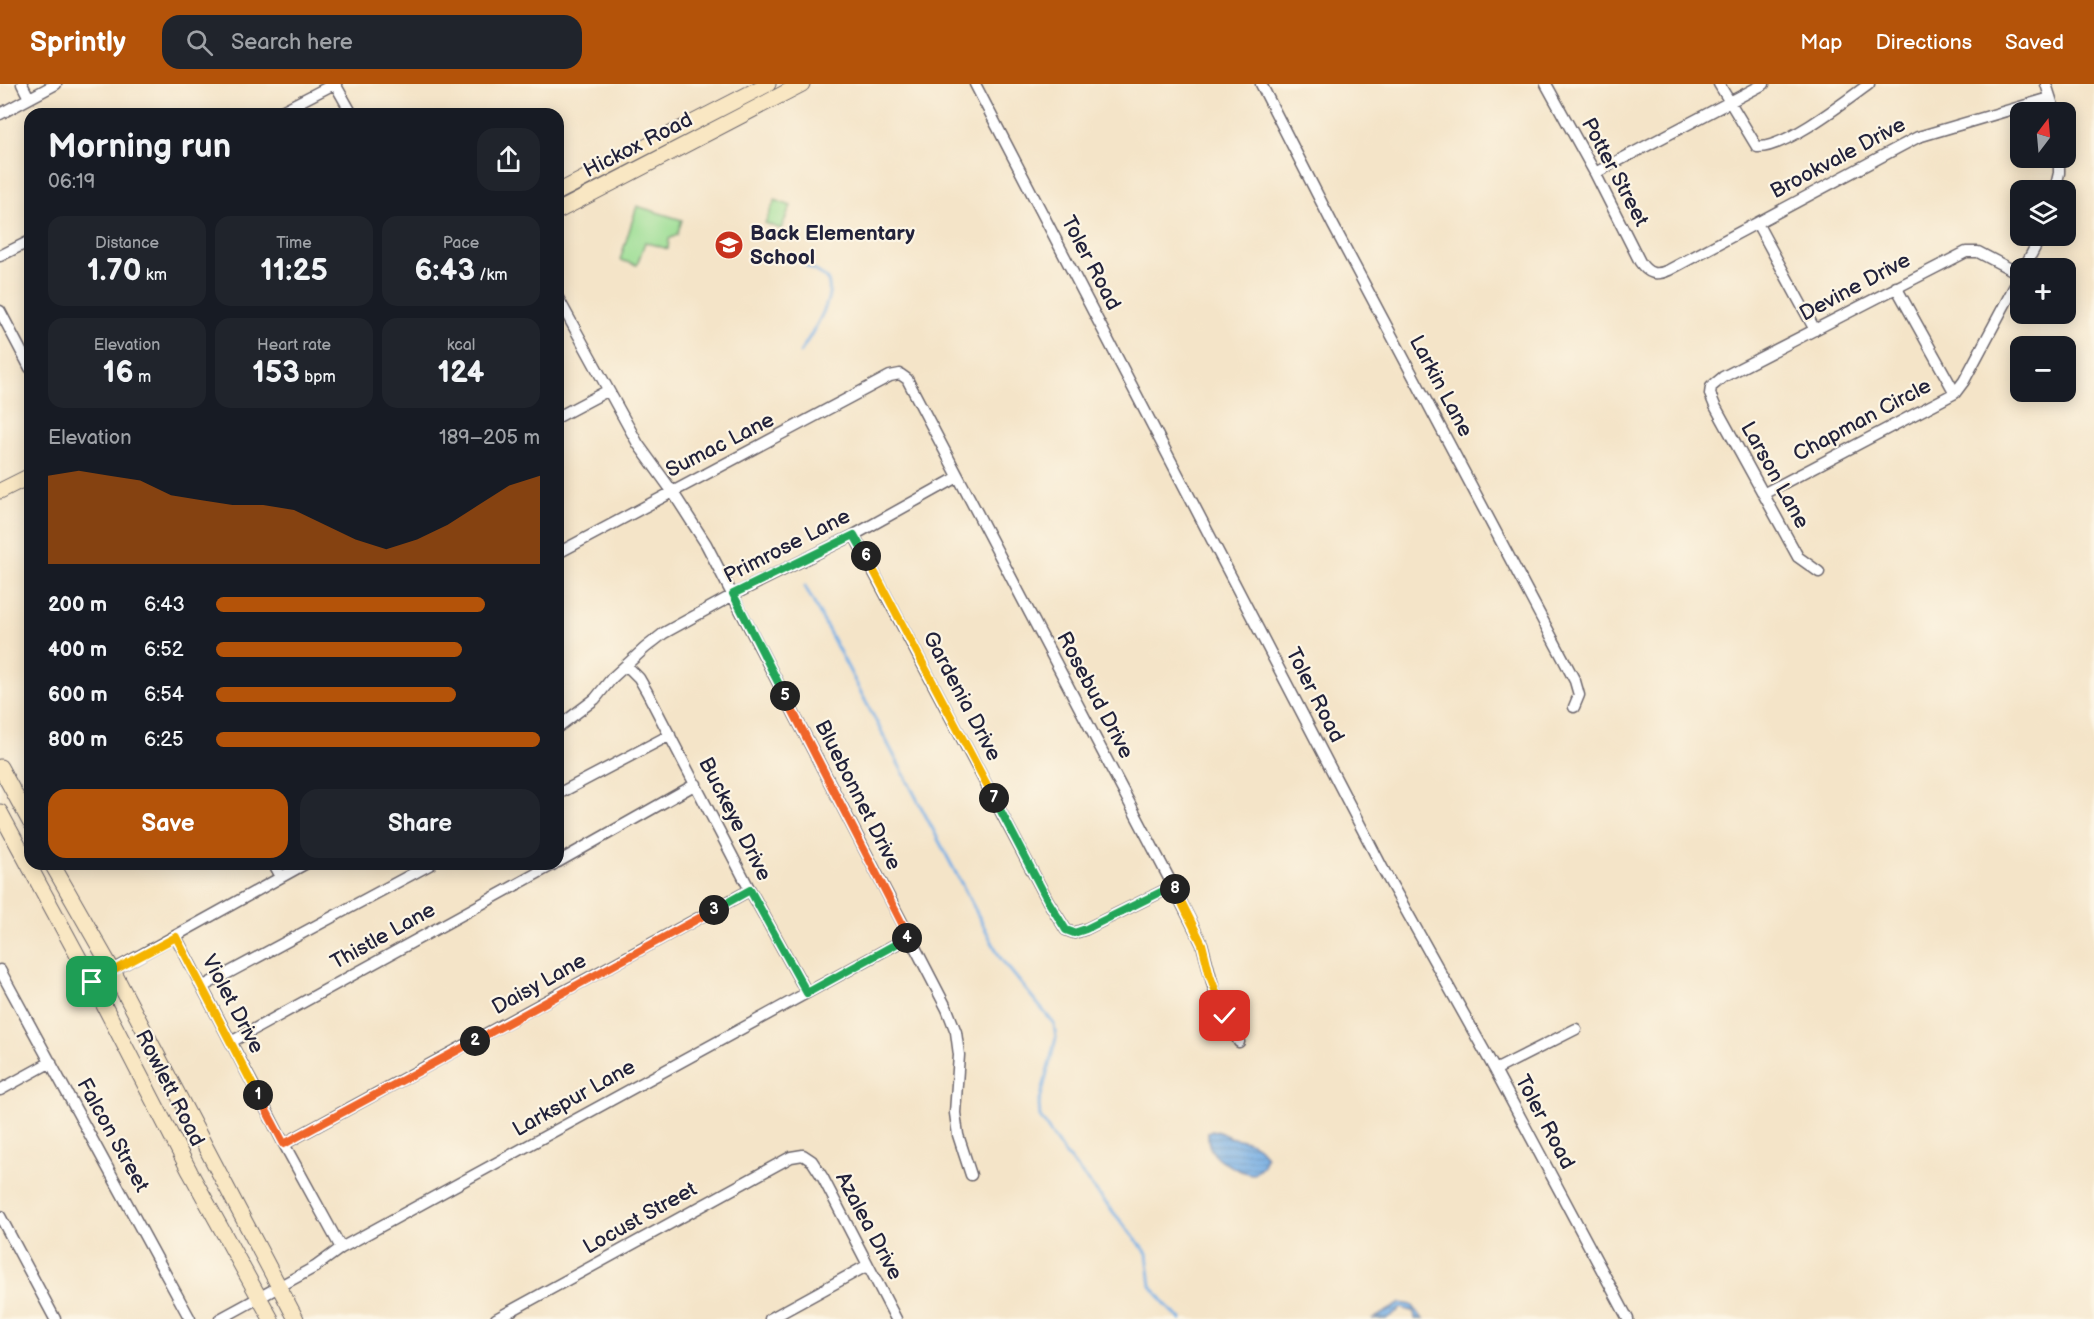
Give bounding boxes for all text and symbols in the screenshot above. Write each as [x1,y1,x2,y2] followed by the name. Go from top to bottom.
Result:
[162,15,582,69] search box
[30,26,126,59] text: Sprintly
[183,26,216,59] icon: search
[231,29,353,56] text: Search here
[1800,30,1843,55] text: Map
[1876,30,1972,55] text: Directions
[2005,30,2064,55] text: Saved
[2010,102,2076,168] north arrow
[2010,102,2076,402] map controls
[579,107,697,183] street label: Hickox Road
[1766,112,1910,204] street label: Brookvale Drive
[1576,113,1654,231] street label: Potter Street
[48,127,231,167] text: Morning run
[477,128,540,191] button: share
[48,170,95,194] text: 06:19
[2010,180,2076,246] button: layers
[1056,211,1126,315] street label: Toler Road
[750,221,915,270] place label: Back Elementary School
[713,229,745,261] school or university icon: Back Elementary School
[95,234,159,253] text: Distance
[276,234,312,253] text: Time
[443,234,479,253] text: Pace
[1795,247,1915,327] street label: Devine Drive
[87,253,142,289] text: 1.70
[260,253,328,289] text: 11:25
[414,253,475,289] text: 6:43
[2010,258,2076,324] button: +
[142,266,167,285] text: km
[475,266,508,285] text: /km
[1404,331,1478,441] street label: Larkin Lane
[94,336,160,355] text: Elevation
[257,336,331,355] text: Heart rate
[447,336,475,355] text: kcal
[2010,336,2076,402] button: −
[103,355,134,391] text: 16
[252,355,300,391] text: 153
[437,355,485,391] text: 124
[134,368,151,387] text: m
[300,368,336,387] text: bpm
[1789,373,1935,467] street label: Chapman Circle
[662,407,778,483] street label: Sumac Lane
[1735,417,1815,533] street label: Larson Lane
[48,426,131,450] text: Elevation
[439,426,540,450] text: 189–205 m
[720,503,854,589] street label: Primrose Lane
[851,541,881,571] pin: 6
[861,546,871,565] text: 6
[48,593,107,617] text: 200 m
[144,593,185,617] text: 6:43
[917,627,1007,765] street label: Gardenia Drive
[1051,627,1139,763] street label: Rosebud Drive
[48,638,107,662] text: 400 m
[144,638,184,662] text: 6:52
[1280,643,1350,747] street label: Toler Road
[770,681,800,711] pin: 5
[48,683,108,707] text: 600 m
[144,683,184,707] text: 6:54
[780,686,790,705] text: 5
[809,716,907,874] street label: Bluebonnet Drive
[48,728,107,752] text: 800 m
[144,728,184,752] text: 6:25
[693,753,777,885] street label: Buckeye Drive
[979,783,1009,813] pin: 7
[990,788,998,807] text: 7
[48,789,288,858] button: Save
[300,789,540,858] button: Share
[1160,874,1190,904] pin: 8
[1170,879,1180,898] text: 8
[699,895,729,925] pin: 3
[326,897,440,975] street label: Thistle Lane
[709,900,719,919] text: 3
[892,923,922,953] pin: 4
[902,928,912,947] text: 4
[488,948,590,1020] street label: Daisy Lane
[197,950,269,1058] street label: Violet Drive
[66,956,117,1007] pin
[75,965,108,998] icon: arrive
[1199,990,1250,1041] pin
[1208,999,1241,1032] icon: check
[130,1026,210,1150] street label: Rowlett Road
[460,1026,490,1056] pin: 2
[470,1031,480,1050] text: 2
[508,1054,640,1142] street label: Larkspur Lane
[1510,1070,1580,1174] street label: Toler Road
[71,1074,155,1197] street label: Falcon Street
[243,1080,273,1110] pin: 1
[255,1085,261,1104] text: 1
[830,1168,908,1284] street label: Azalea Drive
[579,1176,702,1259] street label: Locust Street

